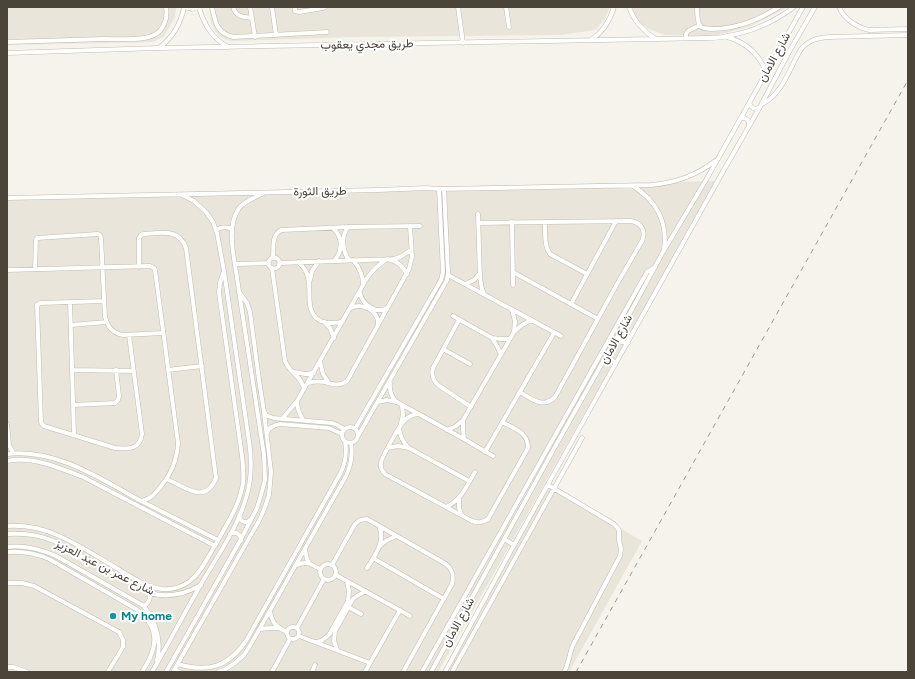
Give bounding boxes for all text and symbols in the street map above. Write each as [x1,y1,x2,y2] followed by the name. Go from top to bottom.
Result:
[755,30,795,85] street label: شارع الامان
[320,36,414,55] street label: طريق مجدي يعقوب
[293,184,347,199] street label: طريق الثورة
[597,312,637,367] street label: شارع الامان
[51,536,157,600] street label: شارع عمر بن عبد العزيز
[439,595,479,650] street label: شارع الامان
[121,609,172,623] place label: My home
[108,611,118,621] marker: My home

